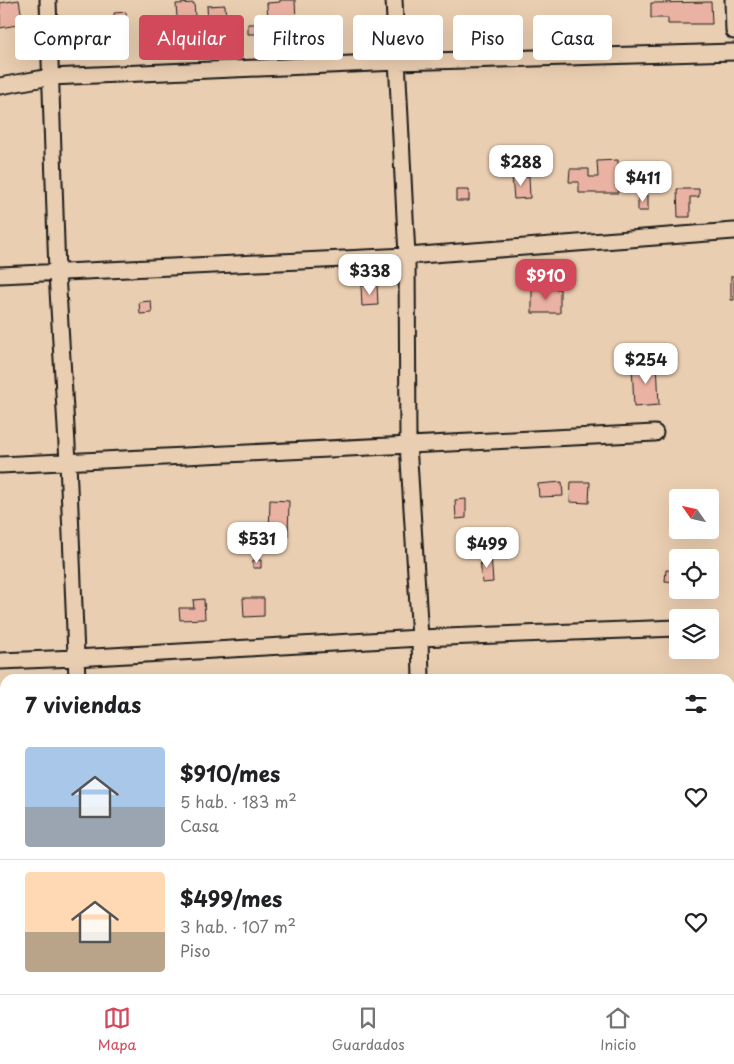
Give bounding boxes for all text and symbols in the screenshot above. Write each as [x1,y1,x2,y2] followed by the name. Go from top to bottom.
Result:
[15,15,129,60] chip: Comprar
[139,15,244,60] chip: Alquilar
[254,15,343,60] chip: Filtros
[353,15,443,60] chip: Nuevo
[453,15,523,60] chip: Piso
[533,15,612,60] chip: Casa
[491,144,551,187] pin: $288
[500,149,542,173] text: $288
[613,160,673,203] pin: $411
[626,165,660,189] text: $411
[340,254,400,296] pin: $338
[349,258,391,282] text: $338
[516,258,576,301] pin: $910
[526,263,566,287] text: $910
[616,342,676,385] pin: $254
[625,347,667,371] text: $254
[669,489,719,539] north arrow
[669,489,719,659] map controls
[227,522,287,564] pin: $531
[238,526,276,550] text: $531
[457,526,517,569] pin: $499
[467,531,507,555] text: $499
[669,549,719,599] button: locate
[669,609,719,659] button: layers
[25,688,141,720] text: 7 viviendas
[682,690,710,718] icon: filters
[180,757,280,789] text: $910/mes
[65,767,125,827] icon: home
[682,783,710,811] icon: heart
[180,789,297,813] text: 5 hab. · 183 m²
[180,813,219,837] text: Casa
[180,882,282,914] text: $499/mes
[65,892,125,952] icon: home
[682,908,710,936] icon: heart
[180,914,296,938] text: 3 hab. · 107 m²
[180,938,210,962] text: Piso
[98,1004,136,1055] tab: Mapa
[332,1004,405,1055] tab: Guardados
[600,1004,636,1055] tab: Inicio

